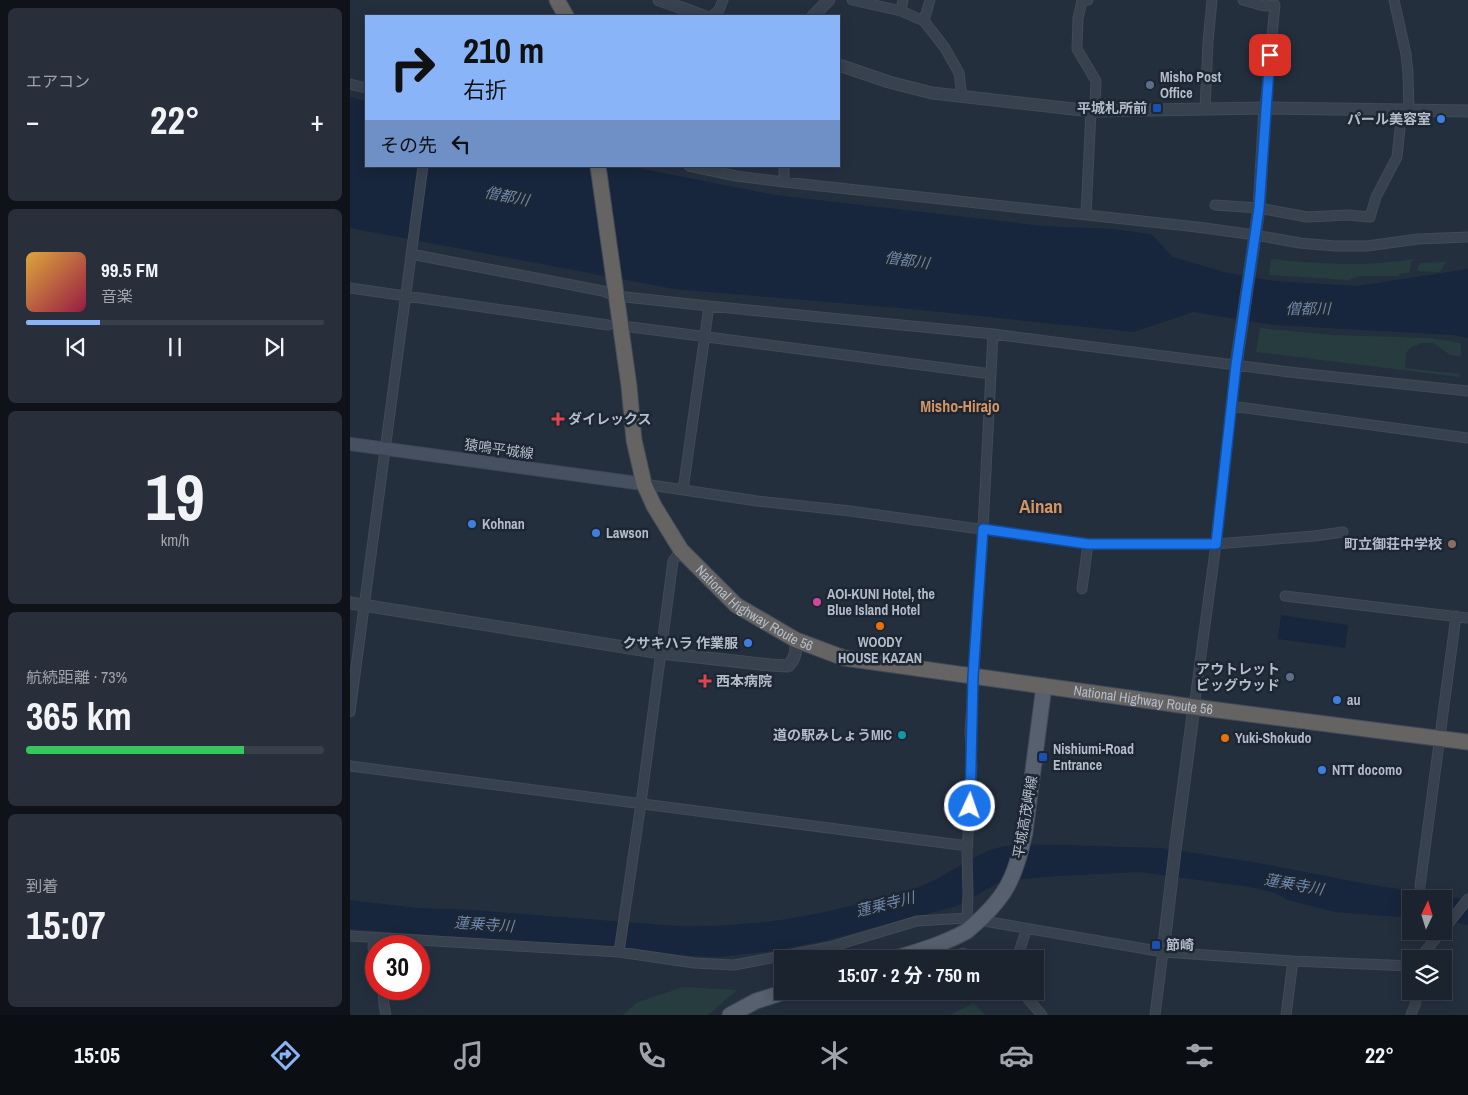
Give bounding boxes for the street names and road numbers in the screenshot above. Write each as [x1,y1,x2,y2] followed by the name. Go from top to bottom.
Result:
[463,435,535,463] street label: 猿鳴平城線
[692,561,816,655] street label: National Highway Route 56
[1072,681,1214,718] street label: National Highway Route 56
[1009,774,1041,860] street label: 平城高茂岬線

